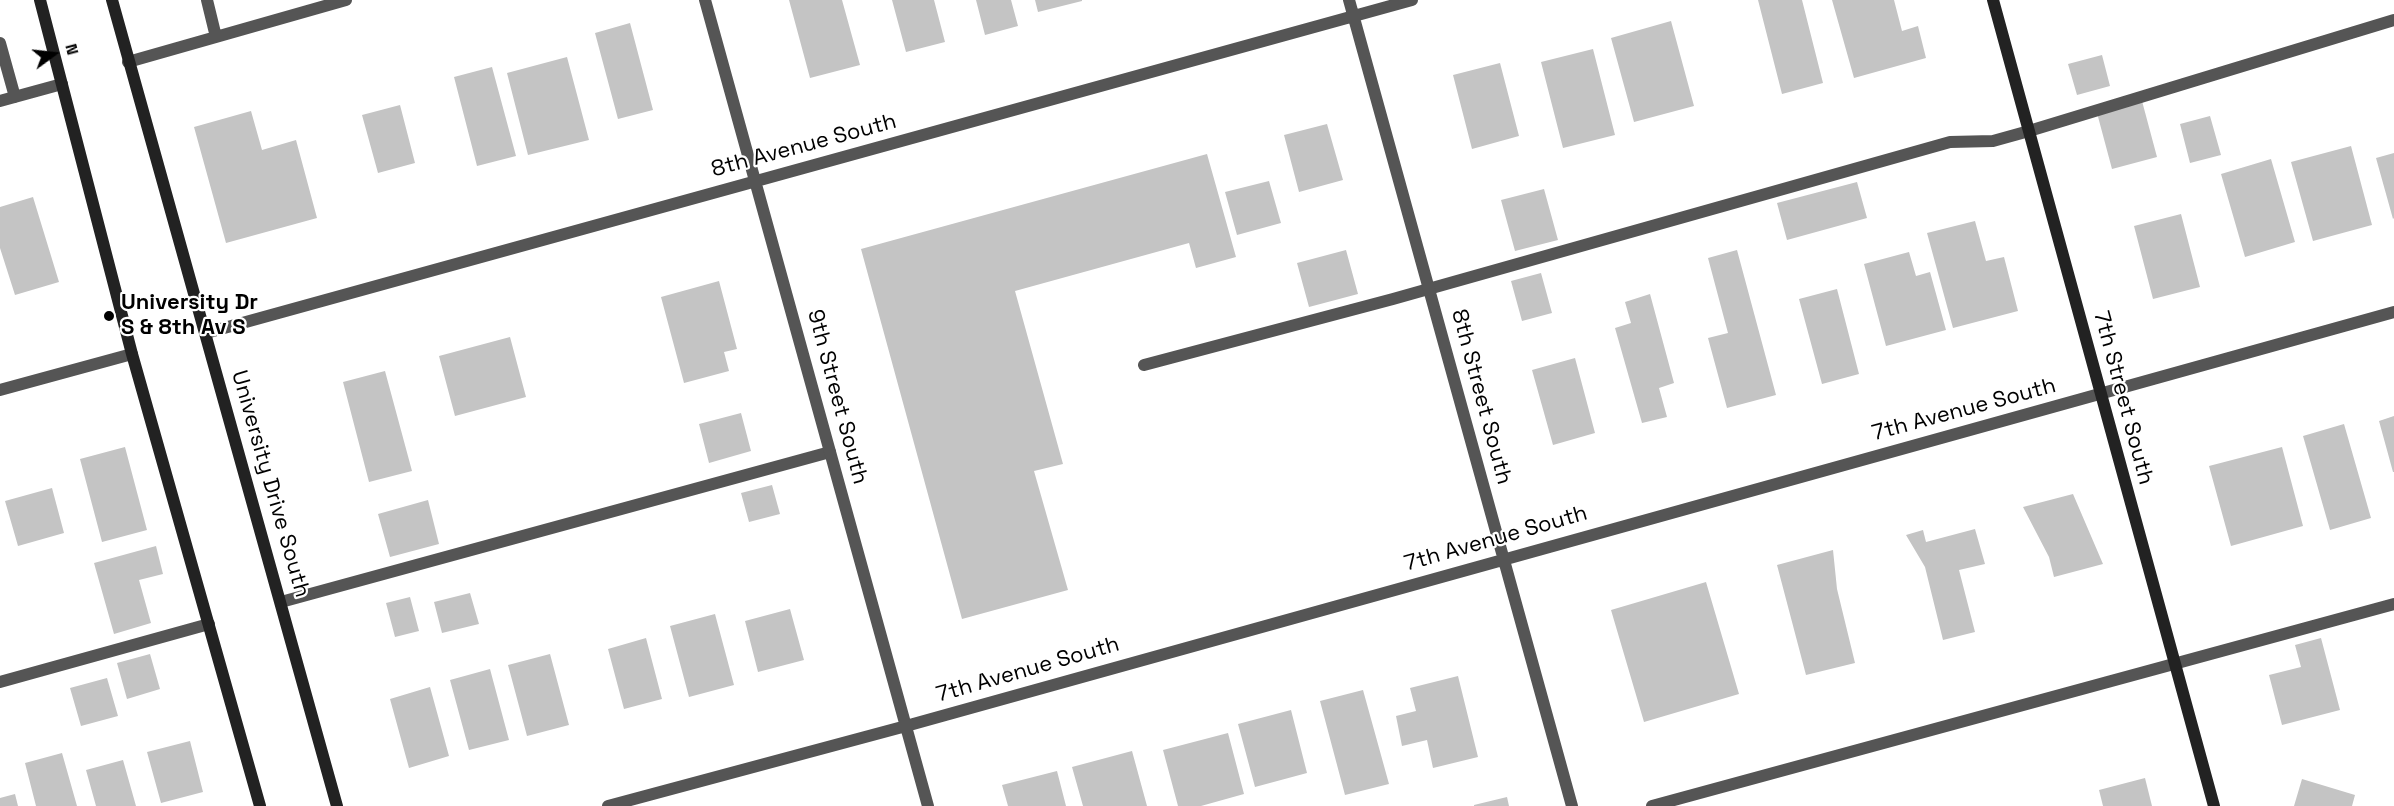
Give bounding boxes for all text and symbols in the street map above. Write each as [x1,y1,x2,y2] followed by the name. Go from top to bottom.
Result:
[24,24,84,84] north arrow
[60,41,83,57] text: N
[709,109,899,183] street label: 8th Avenue South
[121,290,258,342] place label: University Dr S & 8th Av S
[801,307,873,487] street label: 9th Street South
[1445,307,1517,487] street label: 8th Street South
[2087,308,2159,488] street label: 7th Street South
[102,309,116,323] marker: University Dr S & 8th Av S
[225,368,315,600] street label: University Drive South
[1869,373,2059,447] street label: 7th Avenue South
[1401,500,1591,578] street label: 7th Avenue South
[933,631,1123,709] street label: 7th Avenue South

